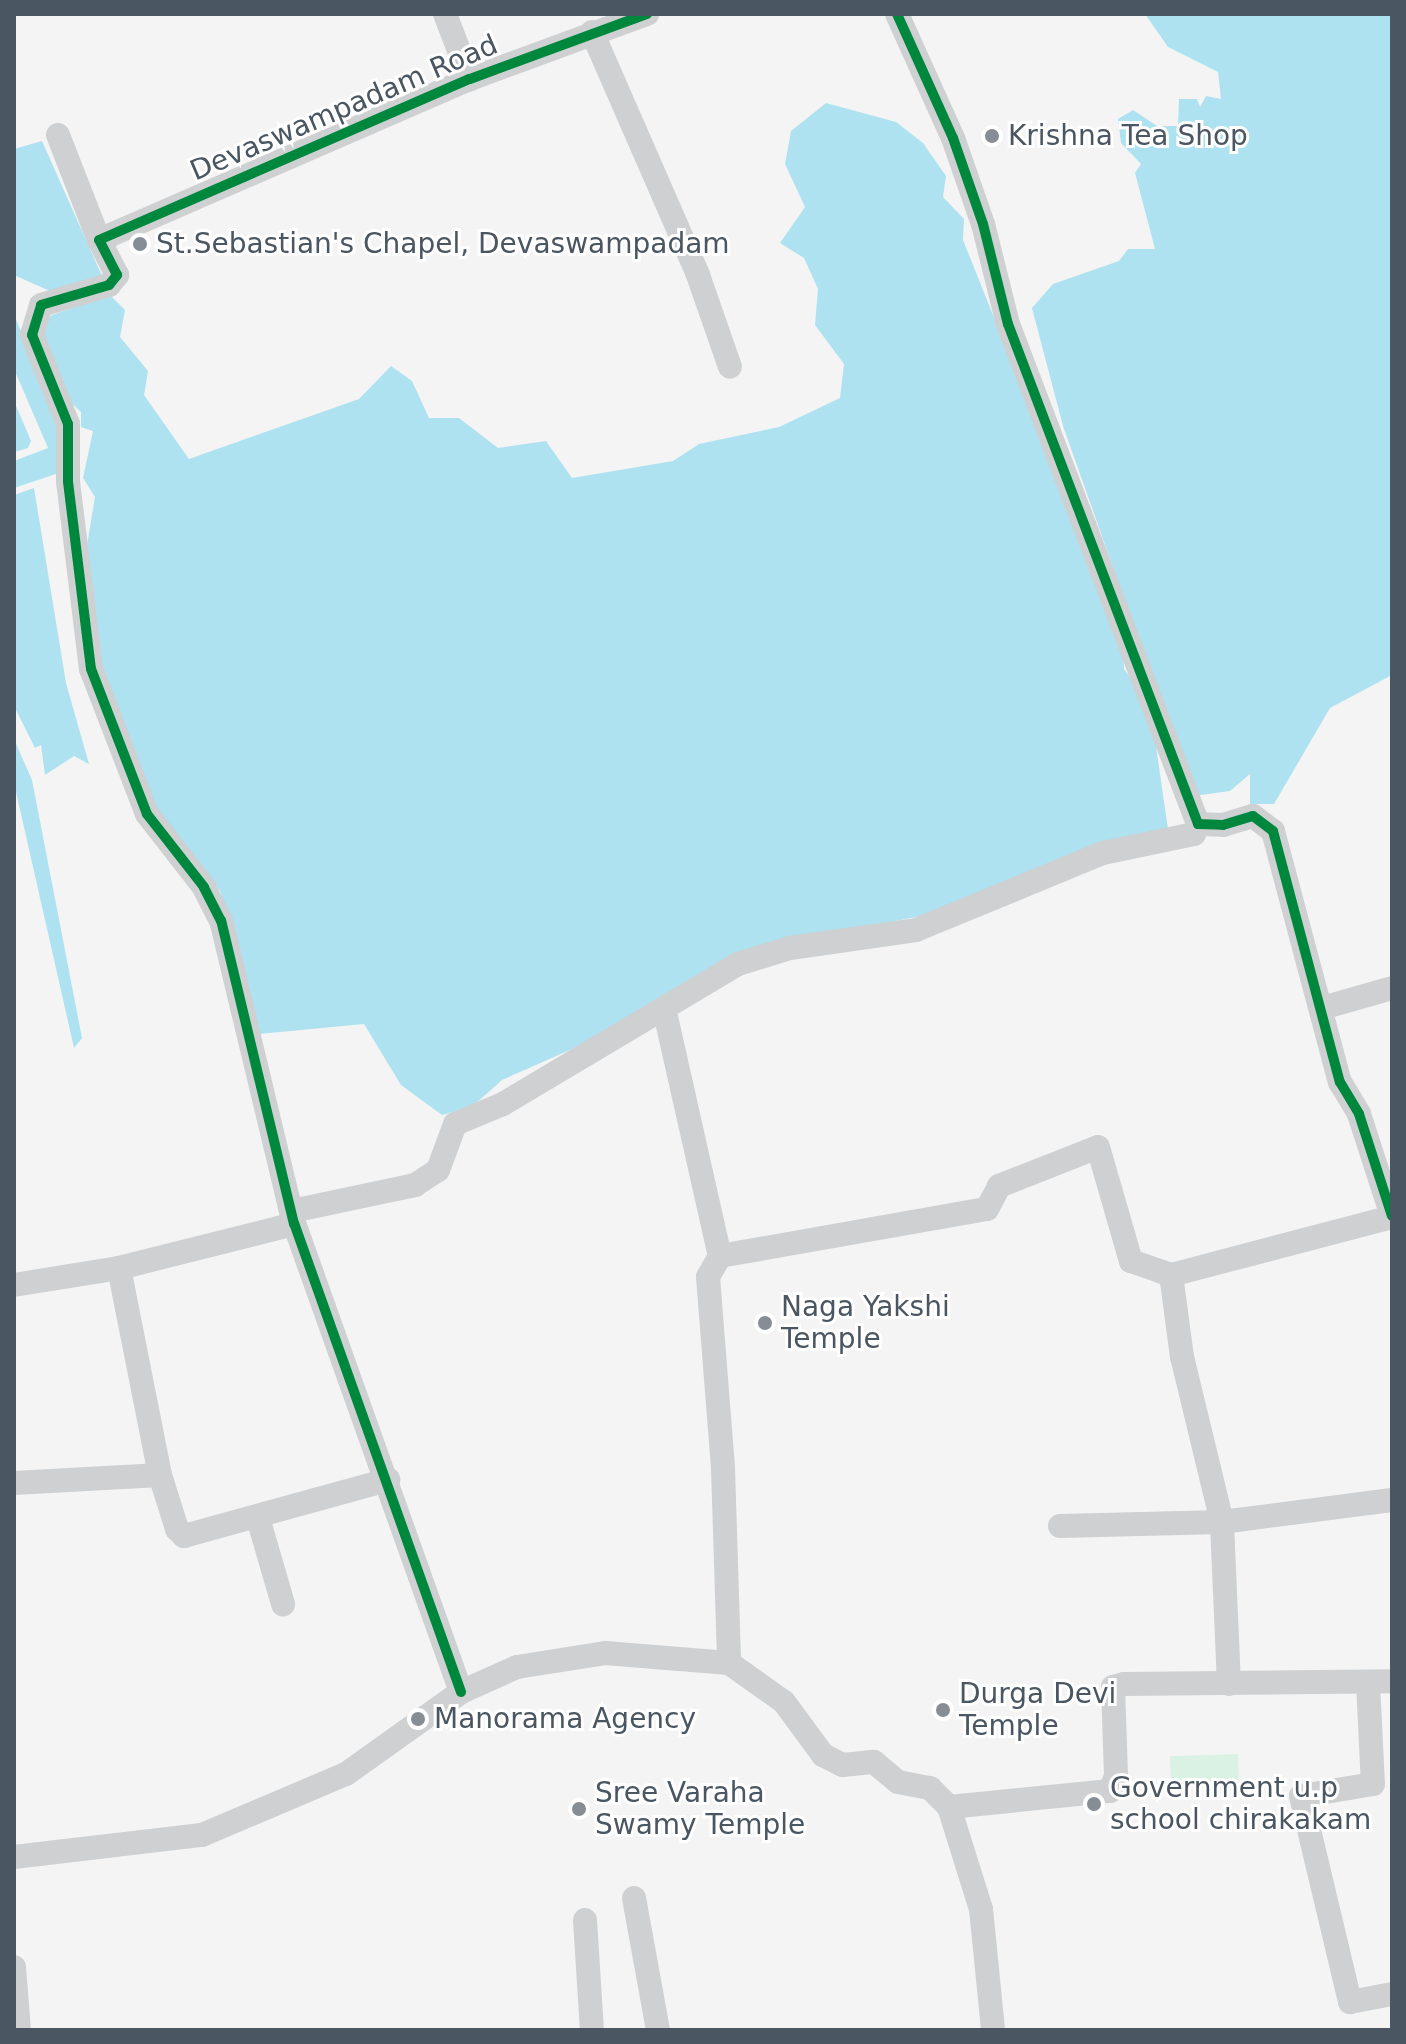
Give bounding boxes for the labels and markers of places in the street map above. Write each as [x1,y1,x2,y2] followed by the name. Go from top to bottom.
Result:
[1008,119,1248,153] place label: Krishna Tea Shop
[983,127,1001,145] marker: Krishna Tea Shop
[156,227,730,261] place label: St.Sebastian's Chapel, Devaswampadam
[131,235,149,253] marker: St.Sebastian's Chapel, Devaswampadam
[781,1290,950,1356] place label: Naga Yakshi Temple
[756,1314,774,1332] marker: Naga Yakshi Temple
[959,1677,1116,1743] place label: Durga Devi Temple
[934,1701,952,1719] marker: Durga Devi Temple
[434,1702,696,1736] place label: Manorama Agency
[409,1710,427,1728] marker: Manorama Agency
[1110,1771,1371,1837] place label: Government u.p school chirakakam
[595,1776,805,1842] place label: Sree Varaha Swamy Temple
[1085,1795,1103,1813] marker: Government u.p school chirakakam
[570,1800,588,1818] marker: Sree Varaha Swamy Temple

